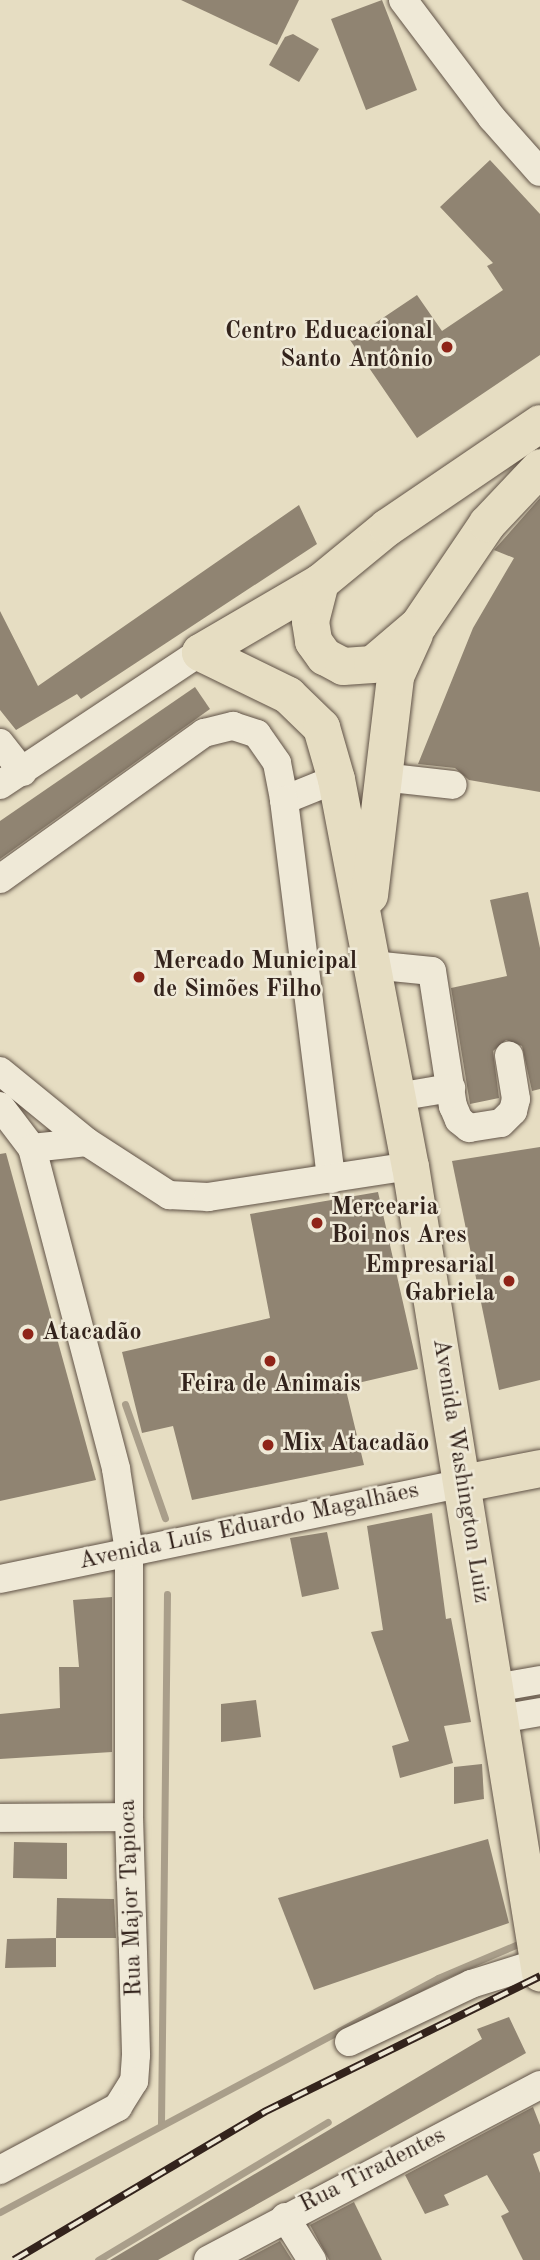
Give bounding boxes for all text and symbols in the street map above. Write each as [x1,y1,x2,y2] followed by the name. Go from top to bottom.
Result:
[225,319,433,375] place label: Centro Educacional Santo Antônio
[439,339,455,355] marker: Centro Educacional Santo Antônio
[153,949,357,1005] place label: Mercado Municipal de Simões Filho
[131,969,147,985] marker: Mercado Municipal de Simões Filho
[331,1195,467,1251] place label: Mercearia Boi nos Ares
[309,1215,325,1231] marker: Mercearia Boi nos Ares
[365,1253,495,1309] place label: Empresarial Gabriela
[501,1273,517,1289] marker: Empresarial Gabriela
[42,1320,142,1348] place label: Atacadão
[20,1326,36,1342] marker: Atacadão
[425,1337,495,1605] street label: Avenida Washington Luiz
[262,1353,278,1369] marker: Feira de Animais
[179,1372,361,1400] place label: Feira de Animais
[282,1431,429,1459] place label: Mix Atacadão
[260,1437,276,1453] marker: Mix Atacadão
[76,1477,422,1577] street label: Avenida Luís Eduardo Magalhães
[114,1799,150,1997] street label: Rua Major Tapioca
[295,2122,451,2220] street label: Rua Tiradentes

